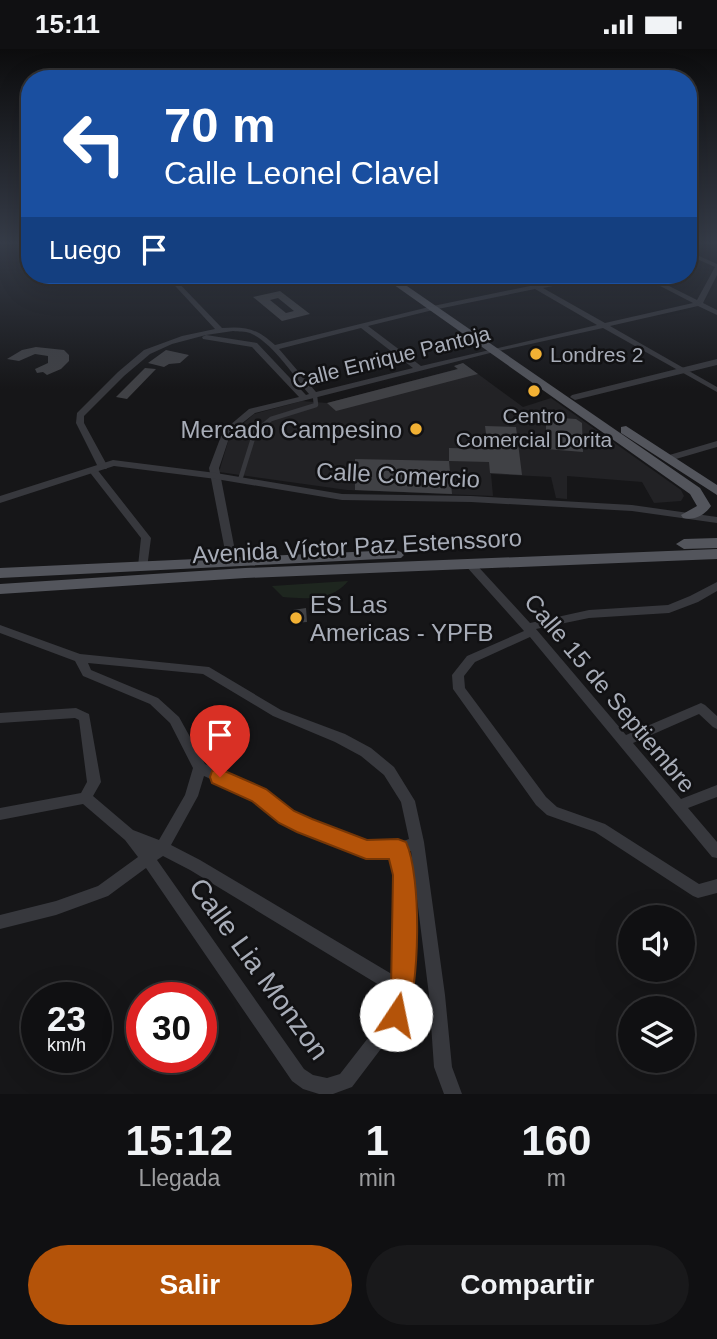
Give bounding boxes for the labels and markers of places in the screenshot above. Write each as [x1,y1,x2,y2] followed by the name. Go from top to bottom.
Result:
[550,343,643,366] place label: Londres 2
[528,346,544,362] marker: Londres 2
[526,383,542,399] marker: Centro Comercial Dorita
[456,404,613,451] place label: Centro Comercial Dorita
[181,416,402,443] place label: Mercado Campesino
[408,421,424,437] marker: Mercado Campesino
[310,591,494,646] place label: ES Las Americas - YPFB
[288,610,304,626] marker: ES Las Americas - YPFB
[190,705,250,777] pin

